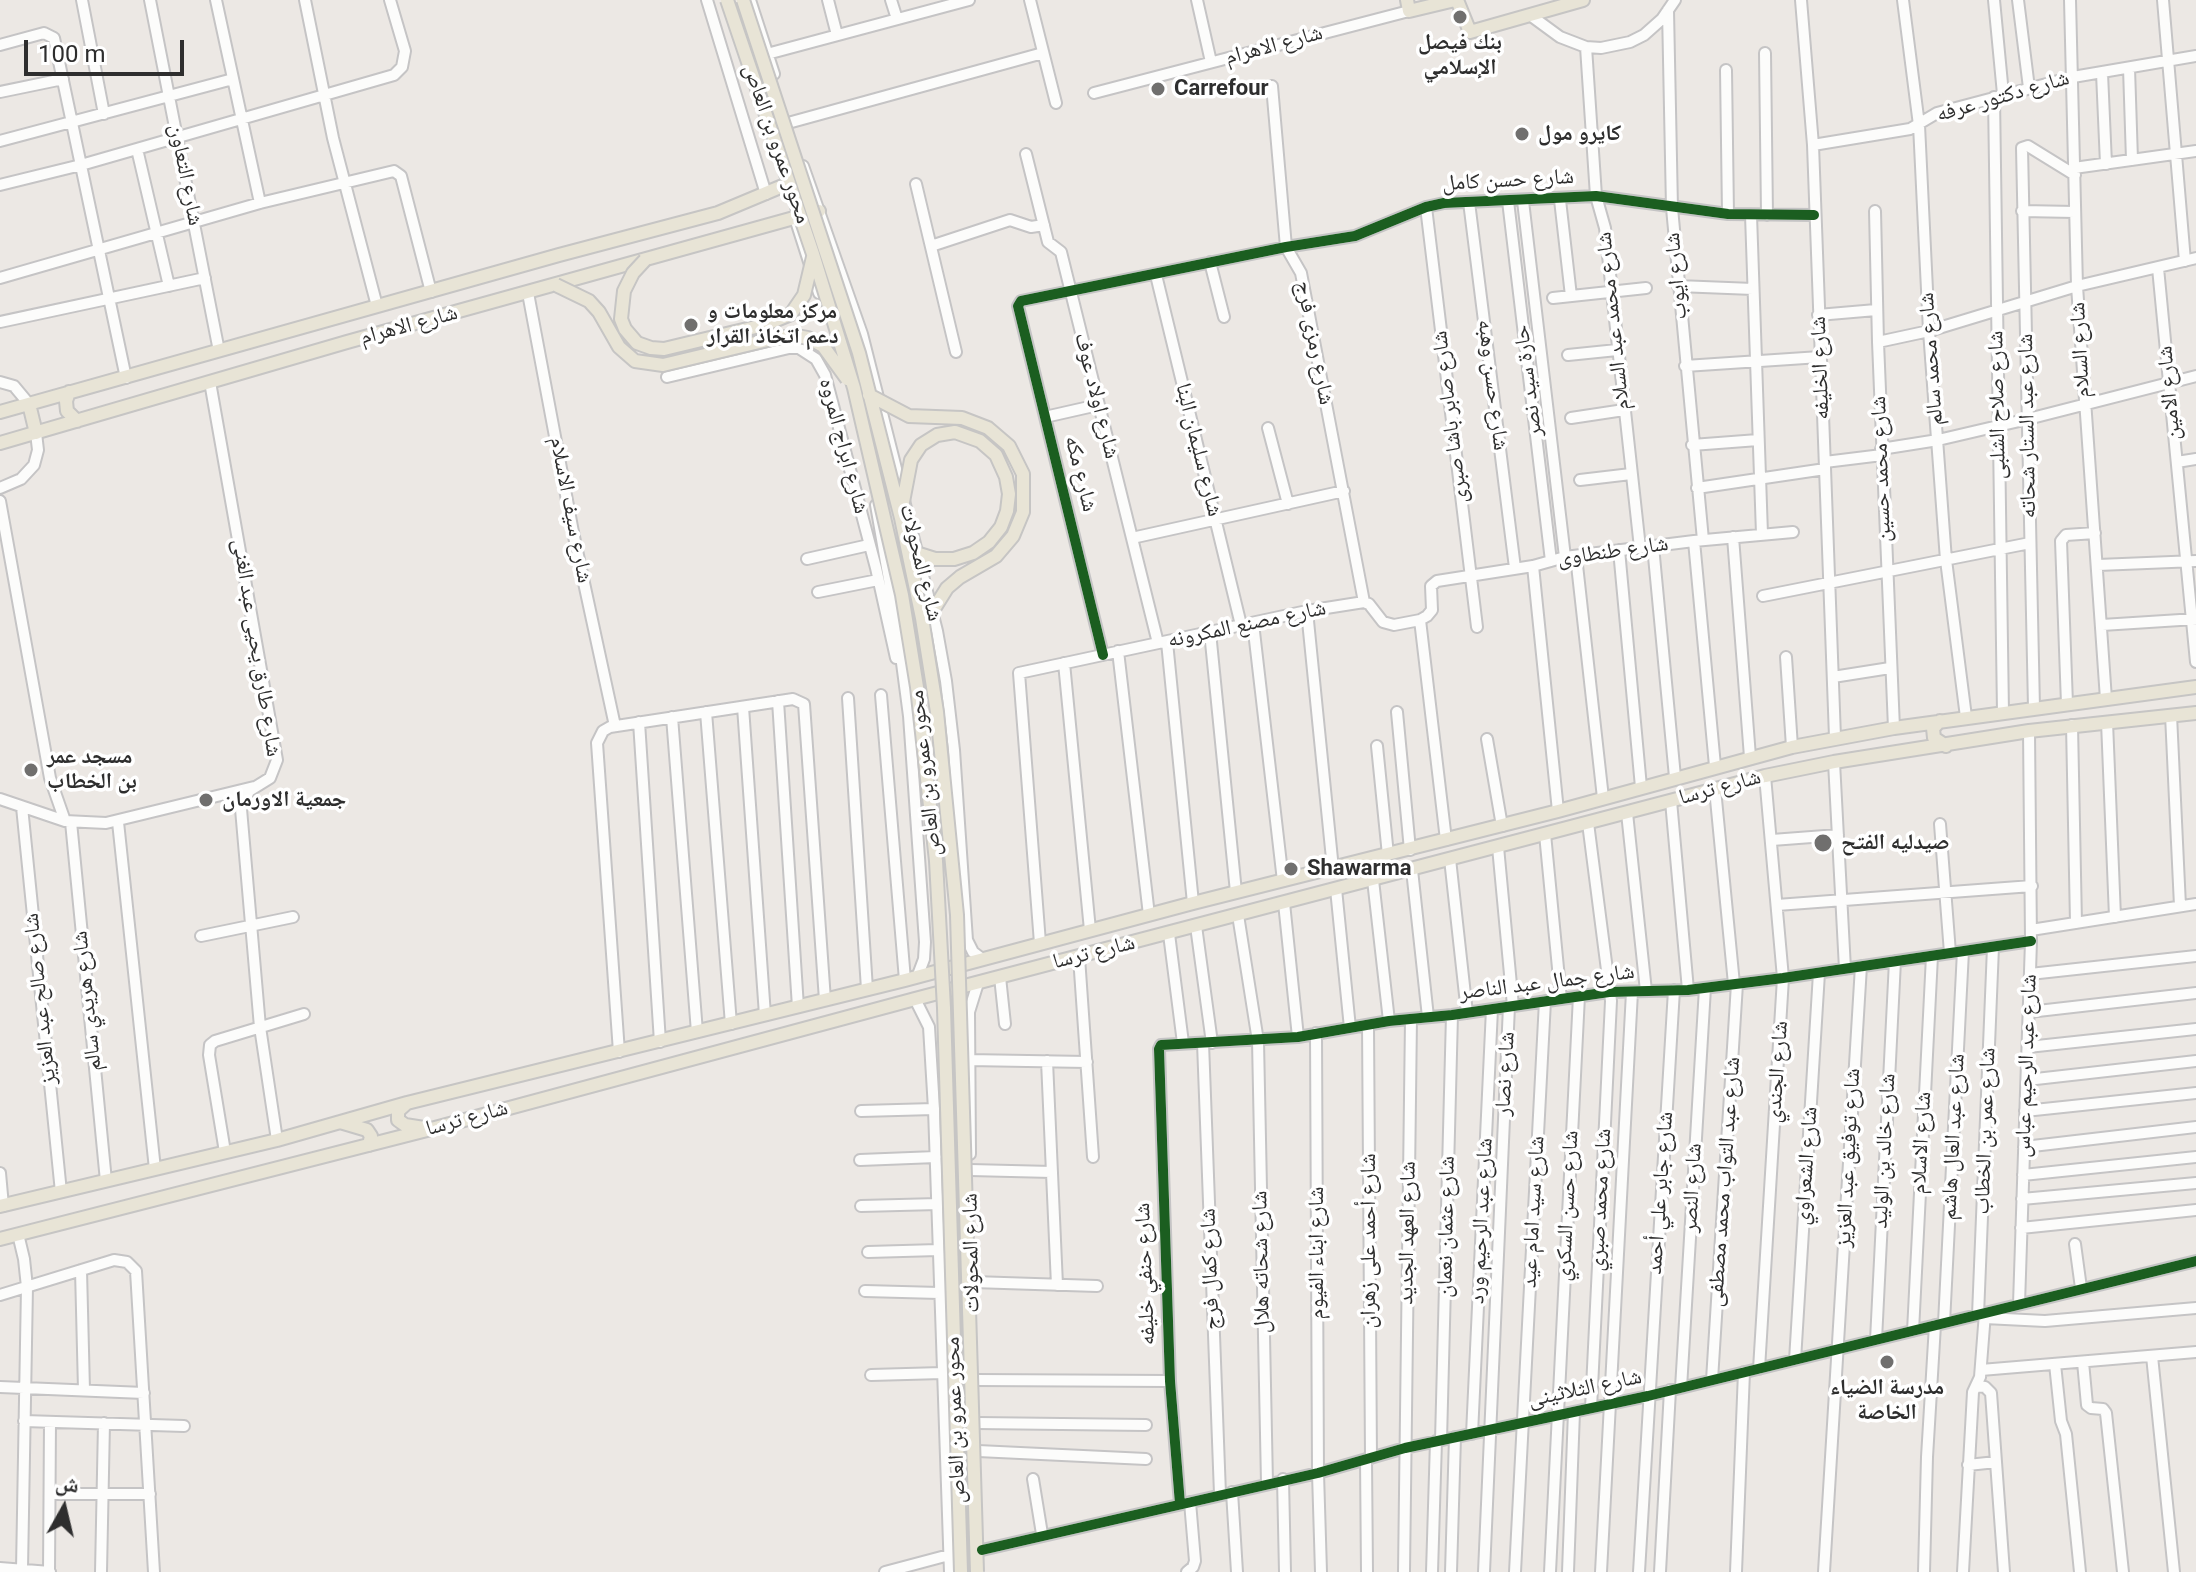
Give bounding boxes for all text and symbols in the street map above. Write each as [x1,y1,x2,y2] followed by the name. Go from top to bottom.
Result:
[1451,8,1469,26] marker: بنك فيصل الإسلامي
[1222,20,1326,72] street label: شارع الاهرام
[28,24,188,74] scale bar
[1418,30,1502,82] place label: بنك فيصل الإسلامي
[38,40,105,68] text: 100 m
[736,61,816,227] street label: محور عمرو بن العاص
[1934,65,2072,129] street label: شارع دكتور عرفه
[1174,76,1269,102] place label: Carrefour
[1149,80,1167,98] marker: Carrefour
[1538,121,1621,147] place label: كايرو مول
[162,122,208,228] street label: شارع التعاون
[1513,125,1531,143] marker: كايرو مول
[1441,164,1575,198] street label: شارع حسن كامل
[1592,231,1636,411] street label: شارع محمد عبد السلام
[1660,231,1694,321] street label: شارع ايوب
[1289,279,1339,407] street label: شارع رمزى فرج
[1914,292,1950,426] street label: شارع محمد سالم
[707,299,839,350] place label: مركز معلومات و دعم اتخاذ القرار
[357,300,461,352] street label: شارع الاهرام
[2065,301,2097,399] street label: شارع السلام
[682,316,700,334] marker: مركز معلومات و دعم اتخاذ القرار
[1806,316,1836,420] street label: شارع الخليفه
[1471,318,1513,452] street label: شارع حسن وهبه
[1509,323,1549,439] street label: حارة سيد نصر
[1427,329,1475,505] street label: شارع صابر باشا صبرى
[1068,330,1124,462] street label: شارع اولاد عوف
[1984,330,2012,480] street label: شارع صلاح الشلبى
[2013,333,2043,519] street label: شارع عبد الستار شحاته
[2153,345,2187,441] street label: شارع الامين
[812,375,874,517] street label: شارع ابراج المروه
[1169,381,1227,519] street label: شارع سليمان البنا
[1866,395,1898,543] street label: شارع محمد حسين
[1058,433,1102,515] street label: شارع مكه
[543,435,597,585] street label: شارع سيف الاسلام
[893,502,947,624] street label: شارع المحولات
[1556,531,1670,573] street label: شارع طنطاوى
[226,537,286,759] street label: شارع طارق يحيى عبد الغنى
[1165,595,1329,655] street label: شارع مصنع المكرونه
[904,689,948,857] street label: محور عمرو بن العاص
[47,744,137,796] place label: مسجد عمر بن الخطاب
[22,761,40,779] marker: مسجد عمر بن الخطاب
[1676,764,1764,812] street label: شارع ترسا
[222,787,346,813] place label: جمعية الاورمان
[197,791,215,809] marker: جمعية الاورمان
[1841,830,1949,856] place label: صيدليه الفتح
[1812,832,1834,854] marker: صيدليه الفتح
[1307,856,1411,882] place label: Shawarma
[1282,860,1300,878] marker: Shawarma
[19,912,63,1086] street label: شارع صالح عبد العزيز
[68,930,108,1072] street label: شارع هريدي سالم
[1050,930,1138,976] street label: شارع ترسا
[1458,959,1636,1007] street label: شارع جمال عبد الناصر
[2011,974,2043,1158] street label: شارع عبد الرحيم عباس
[1761,1020,1795,1124] street label: شارع الجندي
[1491,1031,1521,1117] street label: شارع نصار
[1970,1047,2002,1215] street label: شارع عمر بن الخطاب
[1936,1053,1972,1221] street label: شارع عبد العال هاشم
[1703,1056,1747,1308] street label: شارع عبد التواب محمد مصطفى
[1831,1068,1867,1248] street label: شارع توفيق عبد العزيز
[1868,1073,1902,1229] street label: شارع خالد بن الوليد
[1906,1091,1938,1195] street label: شارع الاسلام
[423,1095,511,1143] street label: شارع ترسا
[1790,1106,1824,1226] street label: شارع الشعراوي
[1642,1111,1680,1275] street label: شارع جابر علي أحمد
[1584,1128,1618,1272] street label: شارع محمد صبري
[1551,1130,1585,1282] street label: شارع حسن السكري
[1517,1135,1551,1289] street label: شارع سيد امام عيد
[1464,1137,1500,1305] street label: شارع عبد الرحيم ورد
[1677,1143,1709,1233] street label: شارع النصر
[1356,1153,1382,1329] street label: شارع أحمد على زهران
[1433,1156,1461,1298] street label: شارع عثمان نعمان
[1394,1161,1422,1305] street label: شارع العهد الجديد
[1304,1186,1330,1320] street label: شارع ابناء الفيوم
[1248,1190,1276,1334] street label: شارع شحاته هلال
[958,1193,986,1313] street label: شارع المحولات
[1130,1202,1162,1346] street label: شارع حنفي خليفه
[1196,1208,1226,1330] street label: شارع كمال فرج
[940,1336,972,1504] street label: محور عمرو بن العاص
[1878,1353,1896,1371] marker: مدرسة الضياء الخاصة
[1526,1364,1644,1414] street label: شارع الثلاثينى
[1830,1375,1944,1426] place label: مدرسة الضياء الخاصة
[24,1468,104,1548] north arrow
[54,1470,81,1498] text: ش

